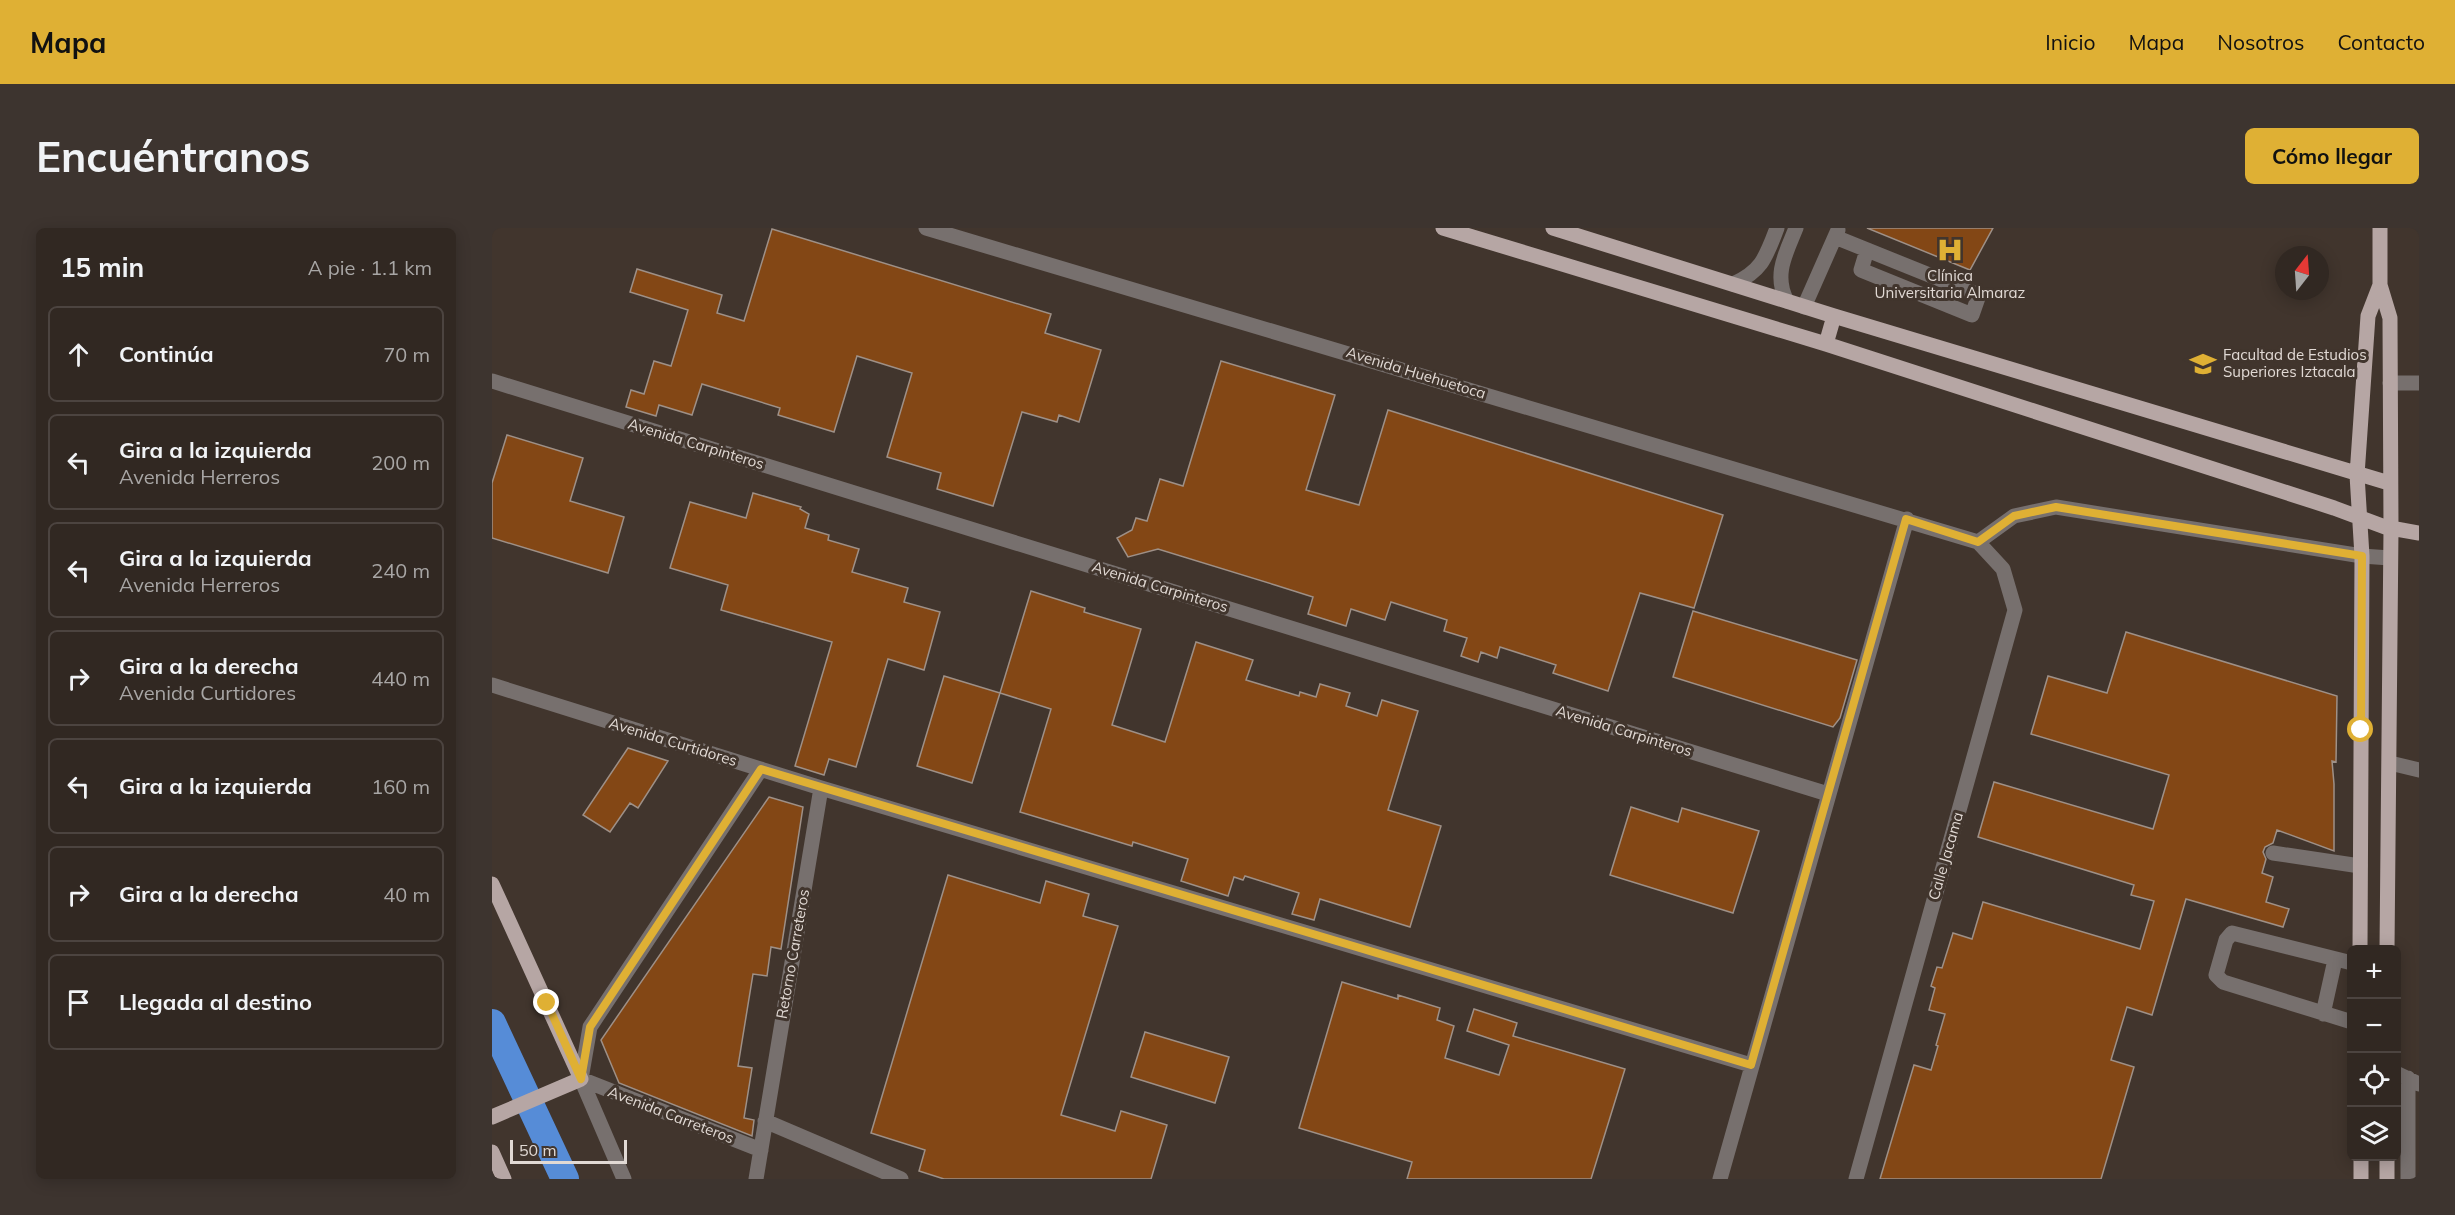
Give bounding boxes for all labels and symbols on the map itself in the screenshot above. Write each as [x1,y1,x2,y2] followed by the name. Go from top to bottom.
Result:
[1935,235,1965,265] hospital icon: Clínica Universitaria Almaraz
[2275,246,2329,300] north arrow
[1875,266,2026,302] place label: Clínica Universitaria Almaraz
[1344,342,1488,403] street label: Avenida Huehuetoca
[2223,345,2367,381] place label: Facultad de Estudios Superiores Iztacala
[2188,349,2218,379] school or university icon: Facultad de Estudios Superiores Iztacala
[626,414,767,473] street label: Avenida Carpinteros
[1090,557,1231,616] street label: Avenida Carpinteros
[1554,701,1695,760] street label: Avenida Carpinteros
[607,713,739,770] street label: Avenida Curtidores
[2347,716,2373,742] route start
[1924,810,1967,902] street label: Calle Jacama
[772,888,813,1020] street label: Retorno Carreteros
[533,989,559,1015] route end
[605,1082,737,1147] street label: Avenida Carreteros
[510,1137,627,1164] scale bar

